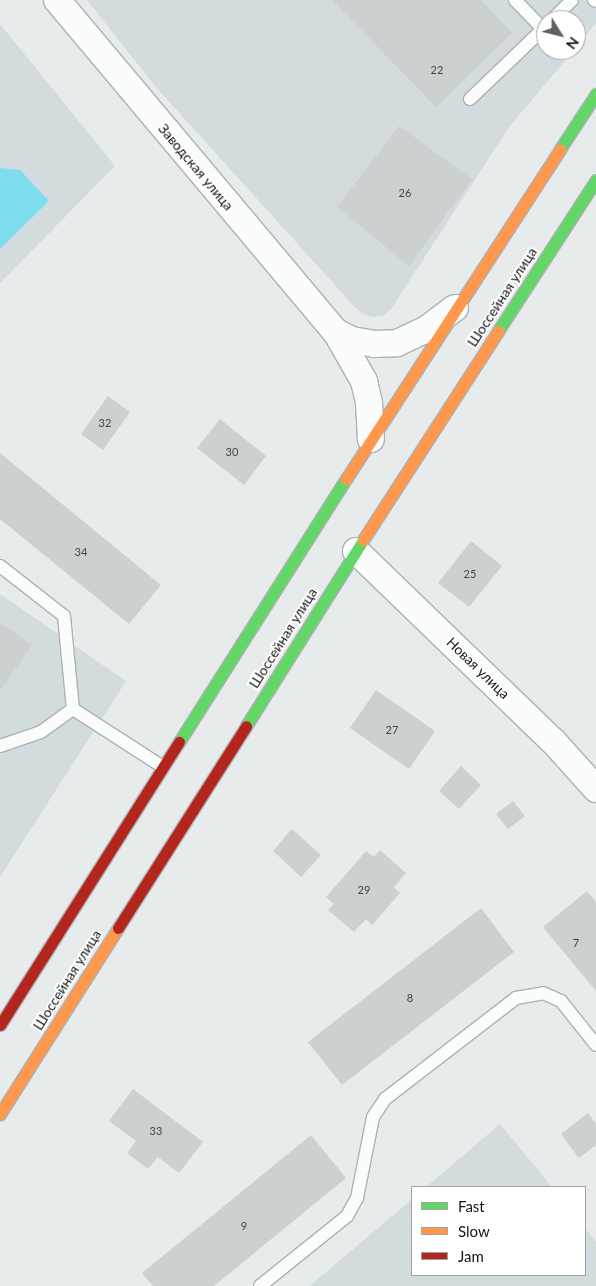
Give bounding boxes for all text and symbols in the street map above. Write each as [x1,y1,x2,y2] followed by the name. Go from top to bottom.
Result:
[536,10,586,60] north arrow
[563,34,583,53] text: N
[431,63,443,77] house number: 22
[155,120,237,214] street label: Заводская улица
[399,186,411,200] house number: 26
[464,244,540,350] street label: Шоссейная улица
[99,416,111,430] house number: 32
[226,445,238,459] house number: 30
[75,545,87,559] house number: 34
[464,567,476,581] house number: 25
[245,585,321,691] street label: Шоссейная улица
[443,634,513,702] street label: Новая улица
[386,723,398,737] house number: 27
[358,883,370,897] house number: 29
[29,927,105,1033] street label: Шоссейная улица
[573,936,579,950] house number: 7
[407,991,413,1005] house number: 8
[150,1124,162,1138] house number: 33
[411,1186,586,1276] legend
[458,1197,485,1215] text: Fast
[241,1219,247,1233] house number: 9
[458,1222,490,1240] text: Slow
[458,1247,484,1265] text: Jam

